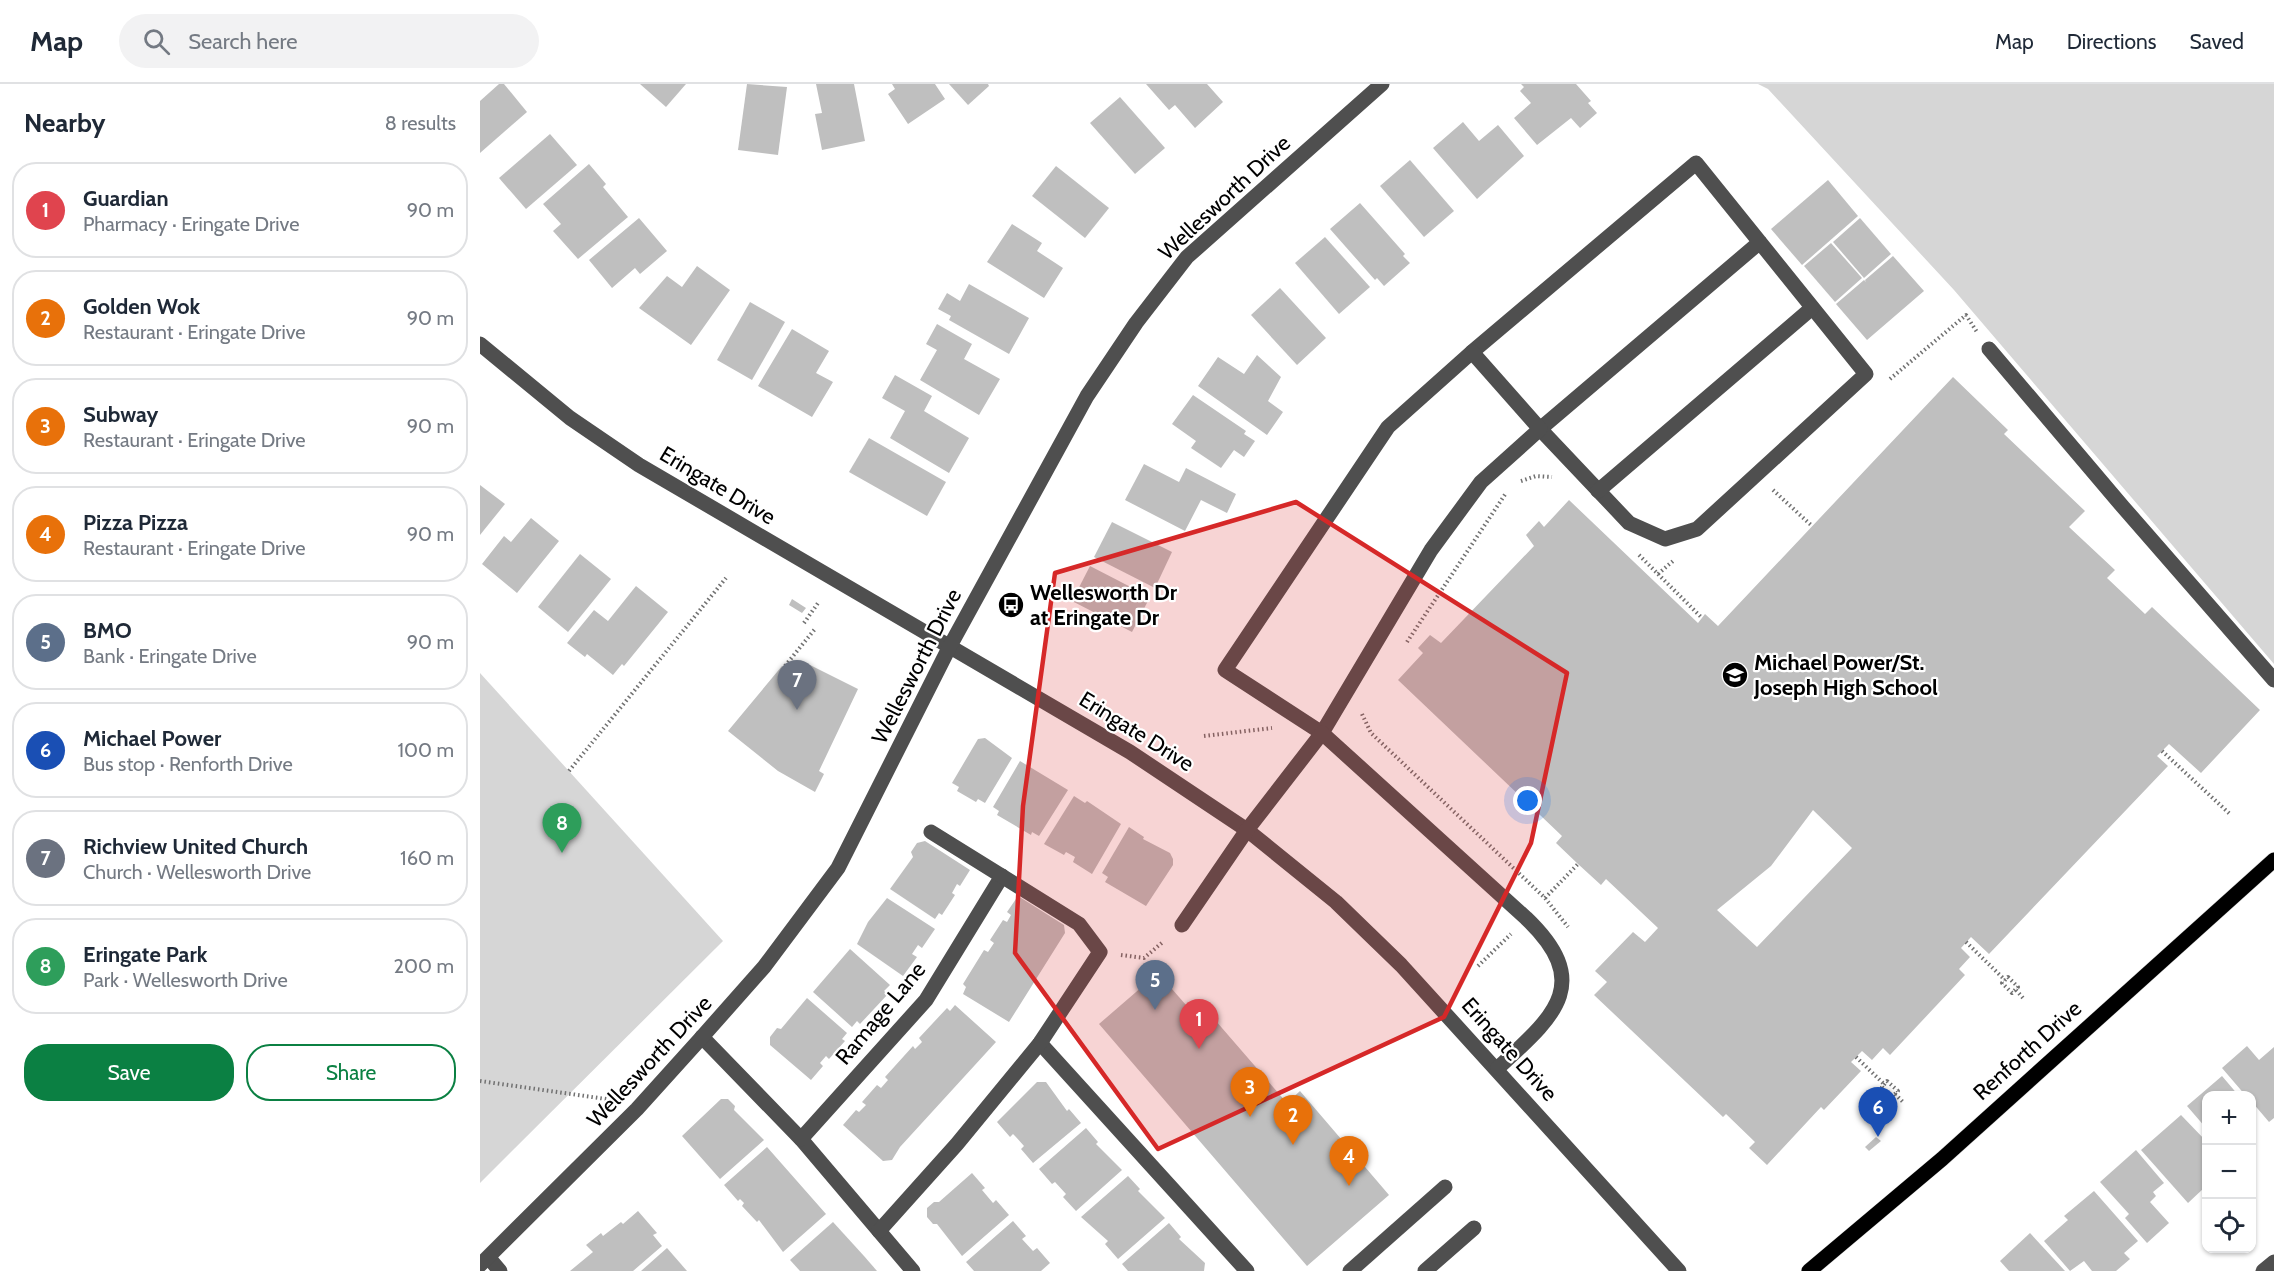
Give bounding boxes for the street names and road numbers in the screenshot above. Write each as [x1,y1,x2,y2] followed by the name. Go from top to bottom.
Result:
[1153,129,1296,265] street label: Wellesworth Drive
[655,440,780,531] street label: Eringate Drive
[866,584,967,748] street label: Wellesworth Drive
[1074,686,1199,777] street label: Eringate Drive
[830,956,931,1070] street label: Ramage Lane
[581,990,717,1133] street label: Wellesworth Drive
[1456,992,1563,1107] street label: Eringate Drive
[1968,995,2087,1106] street label: Renforth Drive

